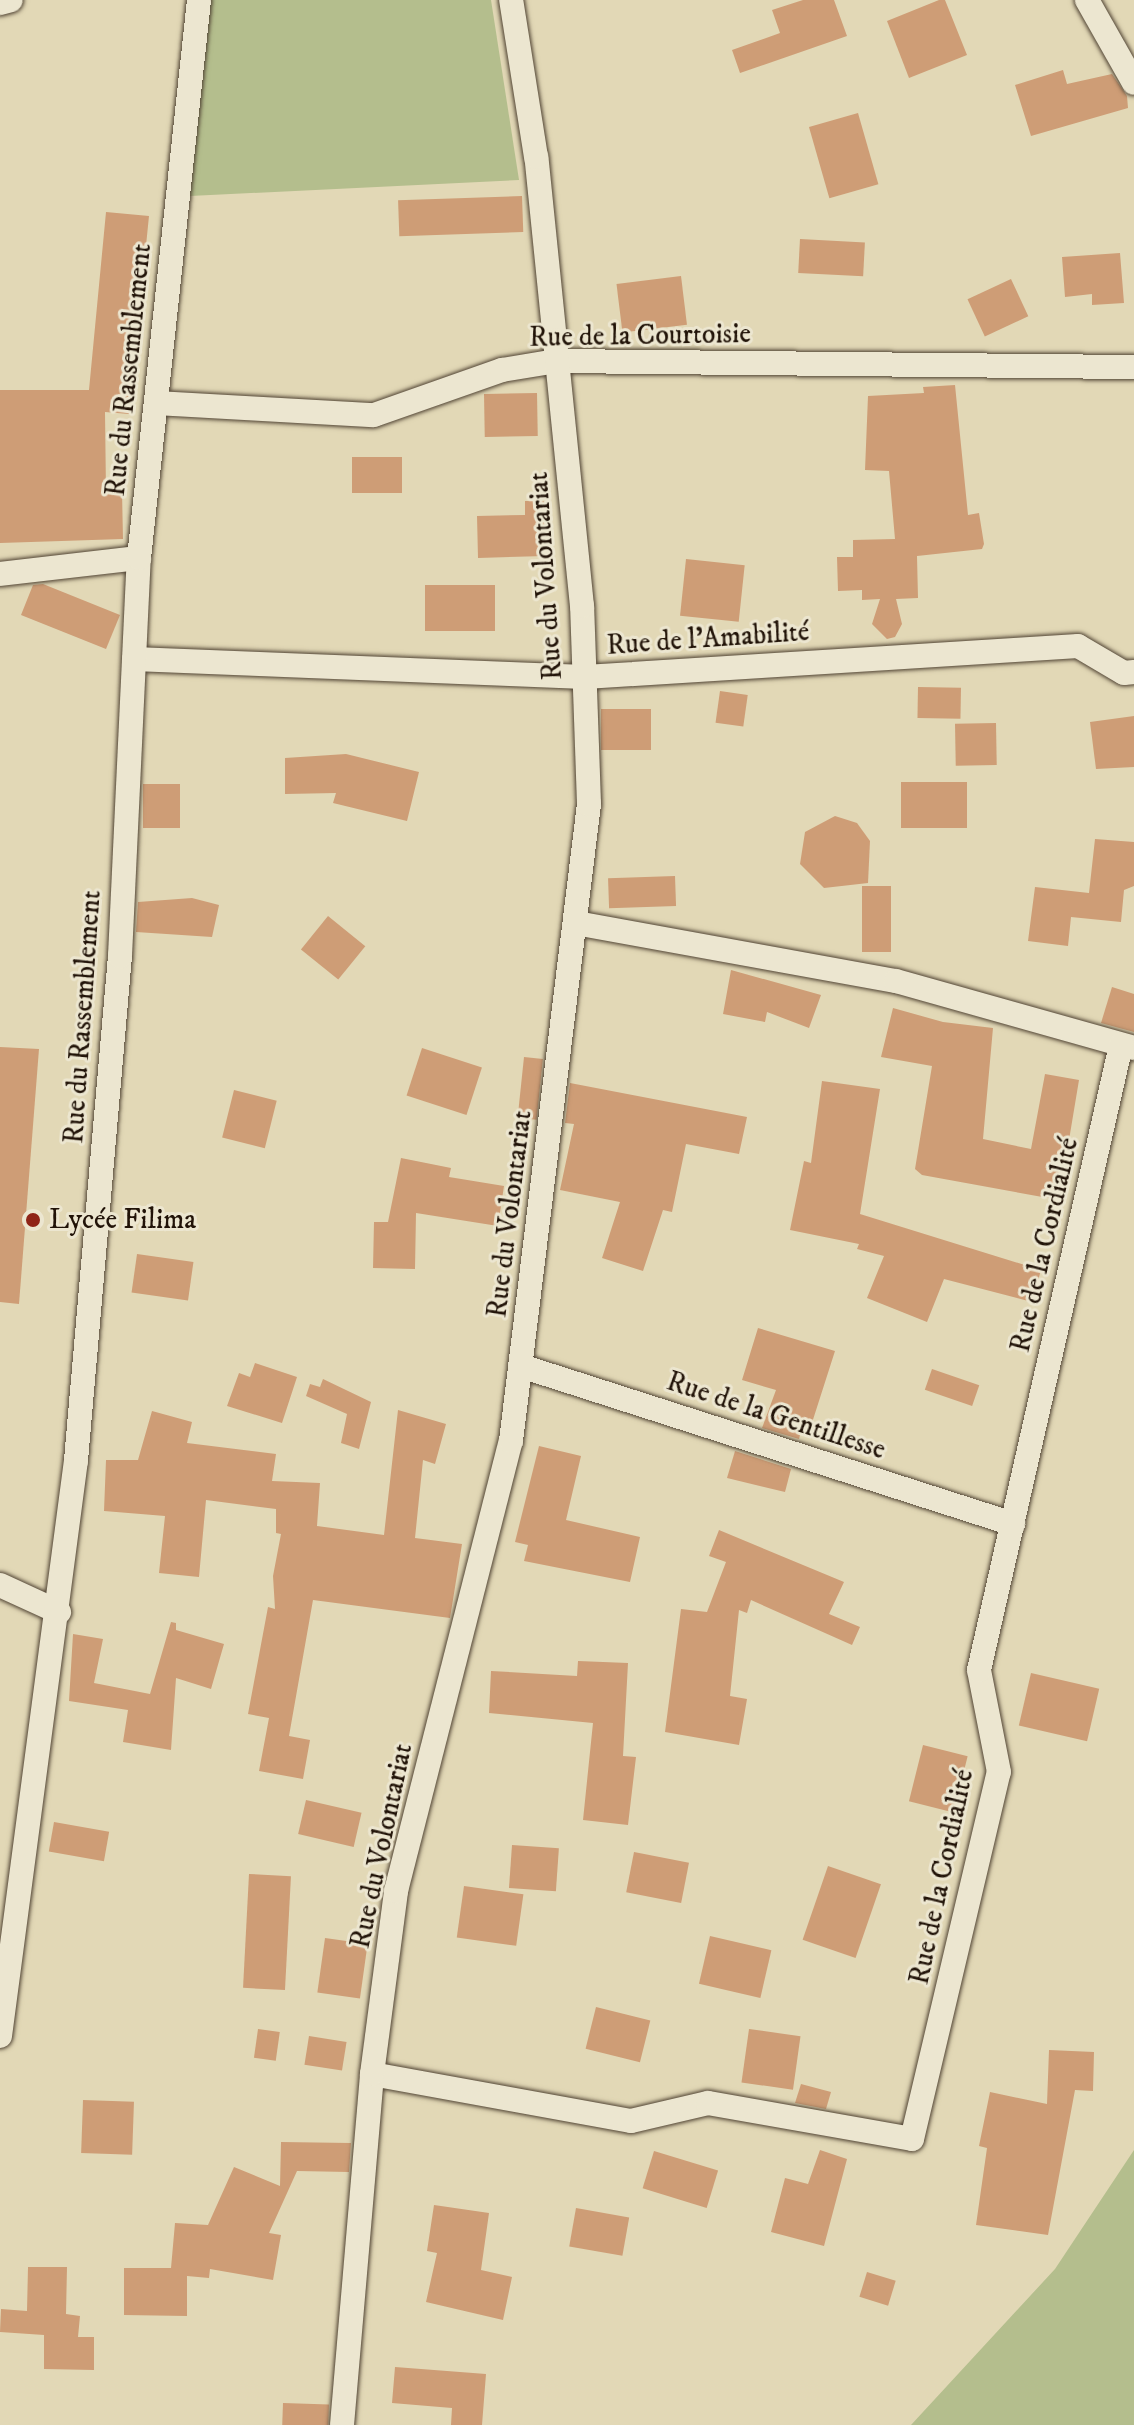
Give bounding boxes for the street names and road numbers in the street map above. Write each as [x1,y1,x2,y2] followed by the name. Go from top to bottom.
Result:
[99,242,159,498] street label: Rue du Rassemblement
[529,317,751,355] street label: Rue de la Courtoisie
[522,471,570,681] street label: Rue du Volontariat
[606,615,810,663] street label: Rue de l'Amabilité
[57,889,109,1145] street label: Rue du Rassemblement
[481,1108,539,1320] street label: Rue du Volontariat
[1004,1134,1086,1356] street label: Rue de la Cordialité
[662,1365,890,1467] street label: Rue de la Gentillesse
[344,1740,420,1952] street label: Rue du Volontariat
[903,1766,981,1988] street label: Rue de la Cordialité

